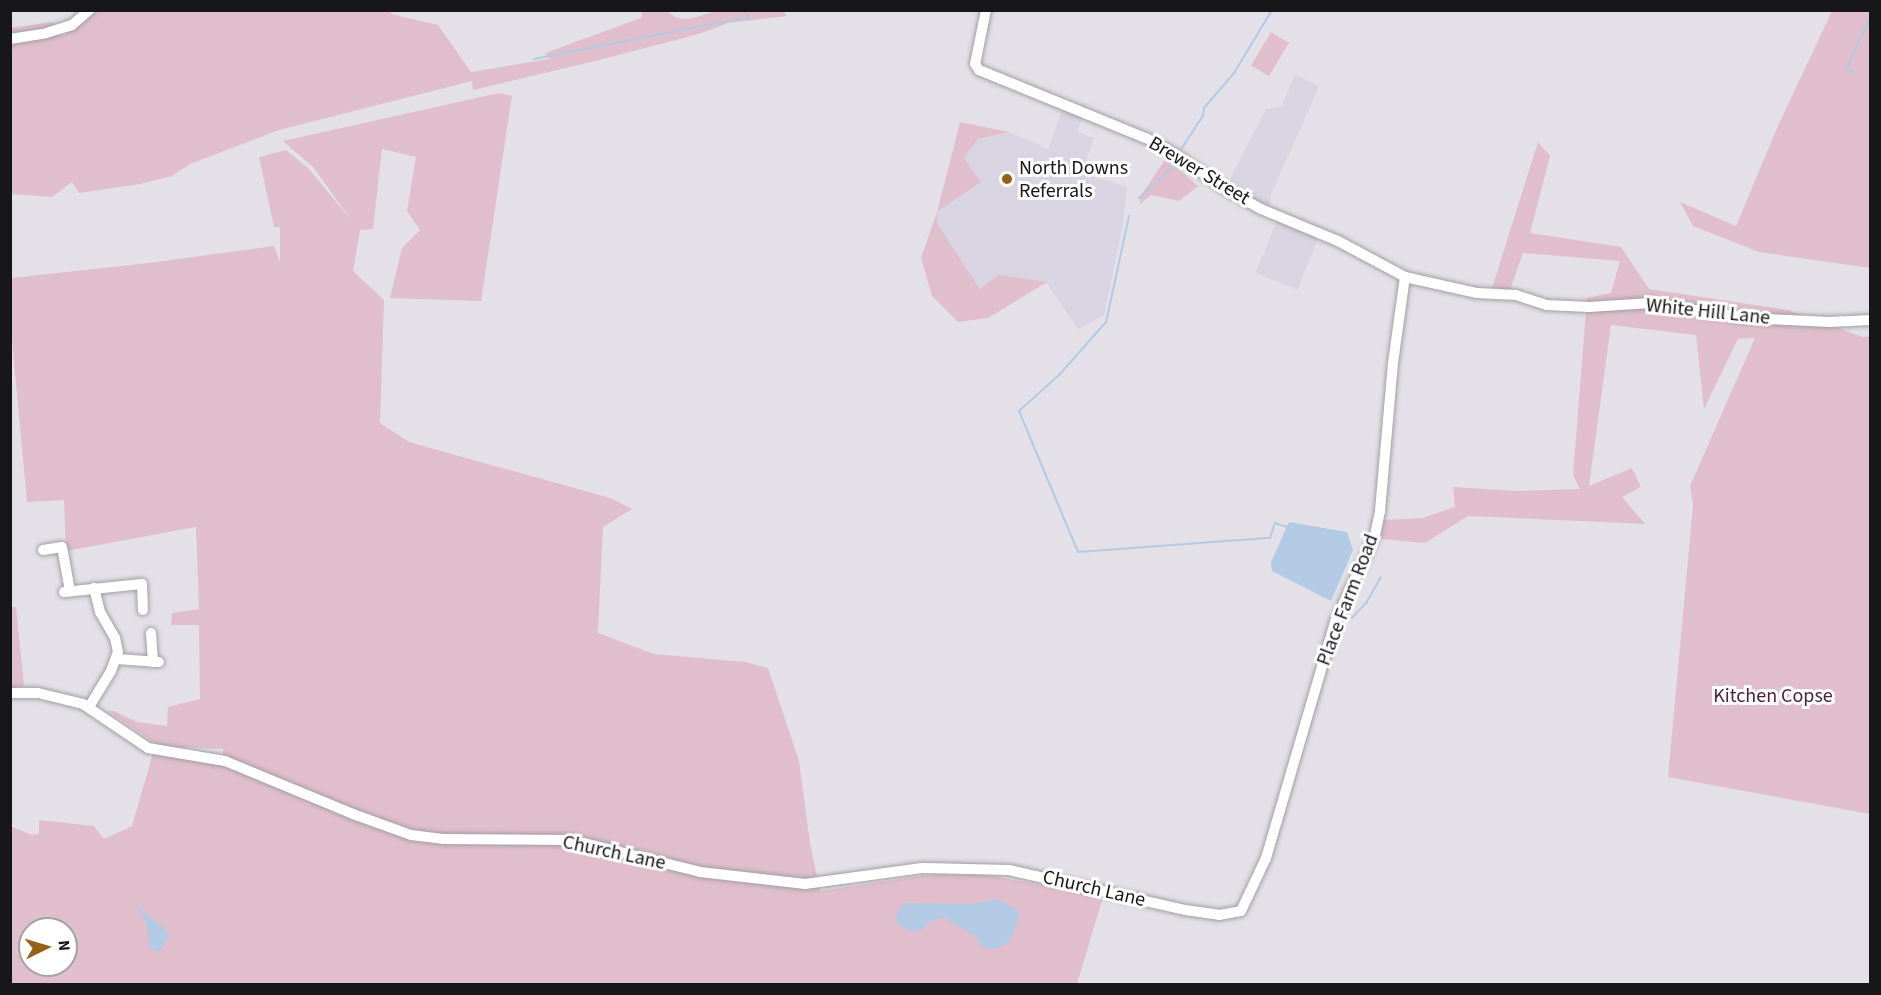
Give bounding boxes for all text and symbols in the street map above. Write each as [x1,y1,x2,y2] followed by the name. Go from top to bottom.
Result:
[1144,131,1254,211] street label: Brewer Street
[1019,156,1128,203] place label: North Downs Referrals
[1000,172,1014,186] marker: North Downs Referrals
[1645,294,1771,330] street label: White Hill Lane
[1312,531,1384,669] street label: Place Farm Road
[1713,684,1833,708] park label: Kitchen Copse
[560,830,668,876] street label: Church Lane
[1040,866,1148,912] street label: Church Lane
[18,917,78,977] north arrow
[53,939,75,952] text: N

